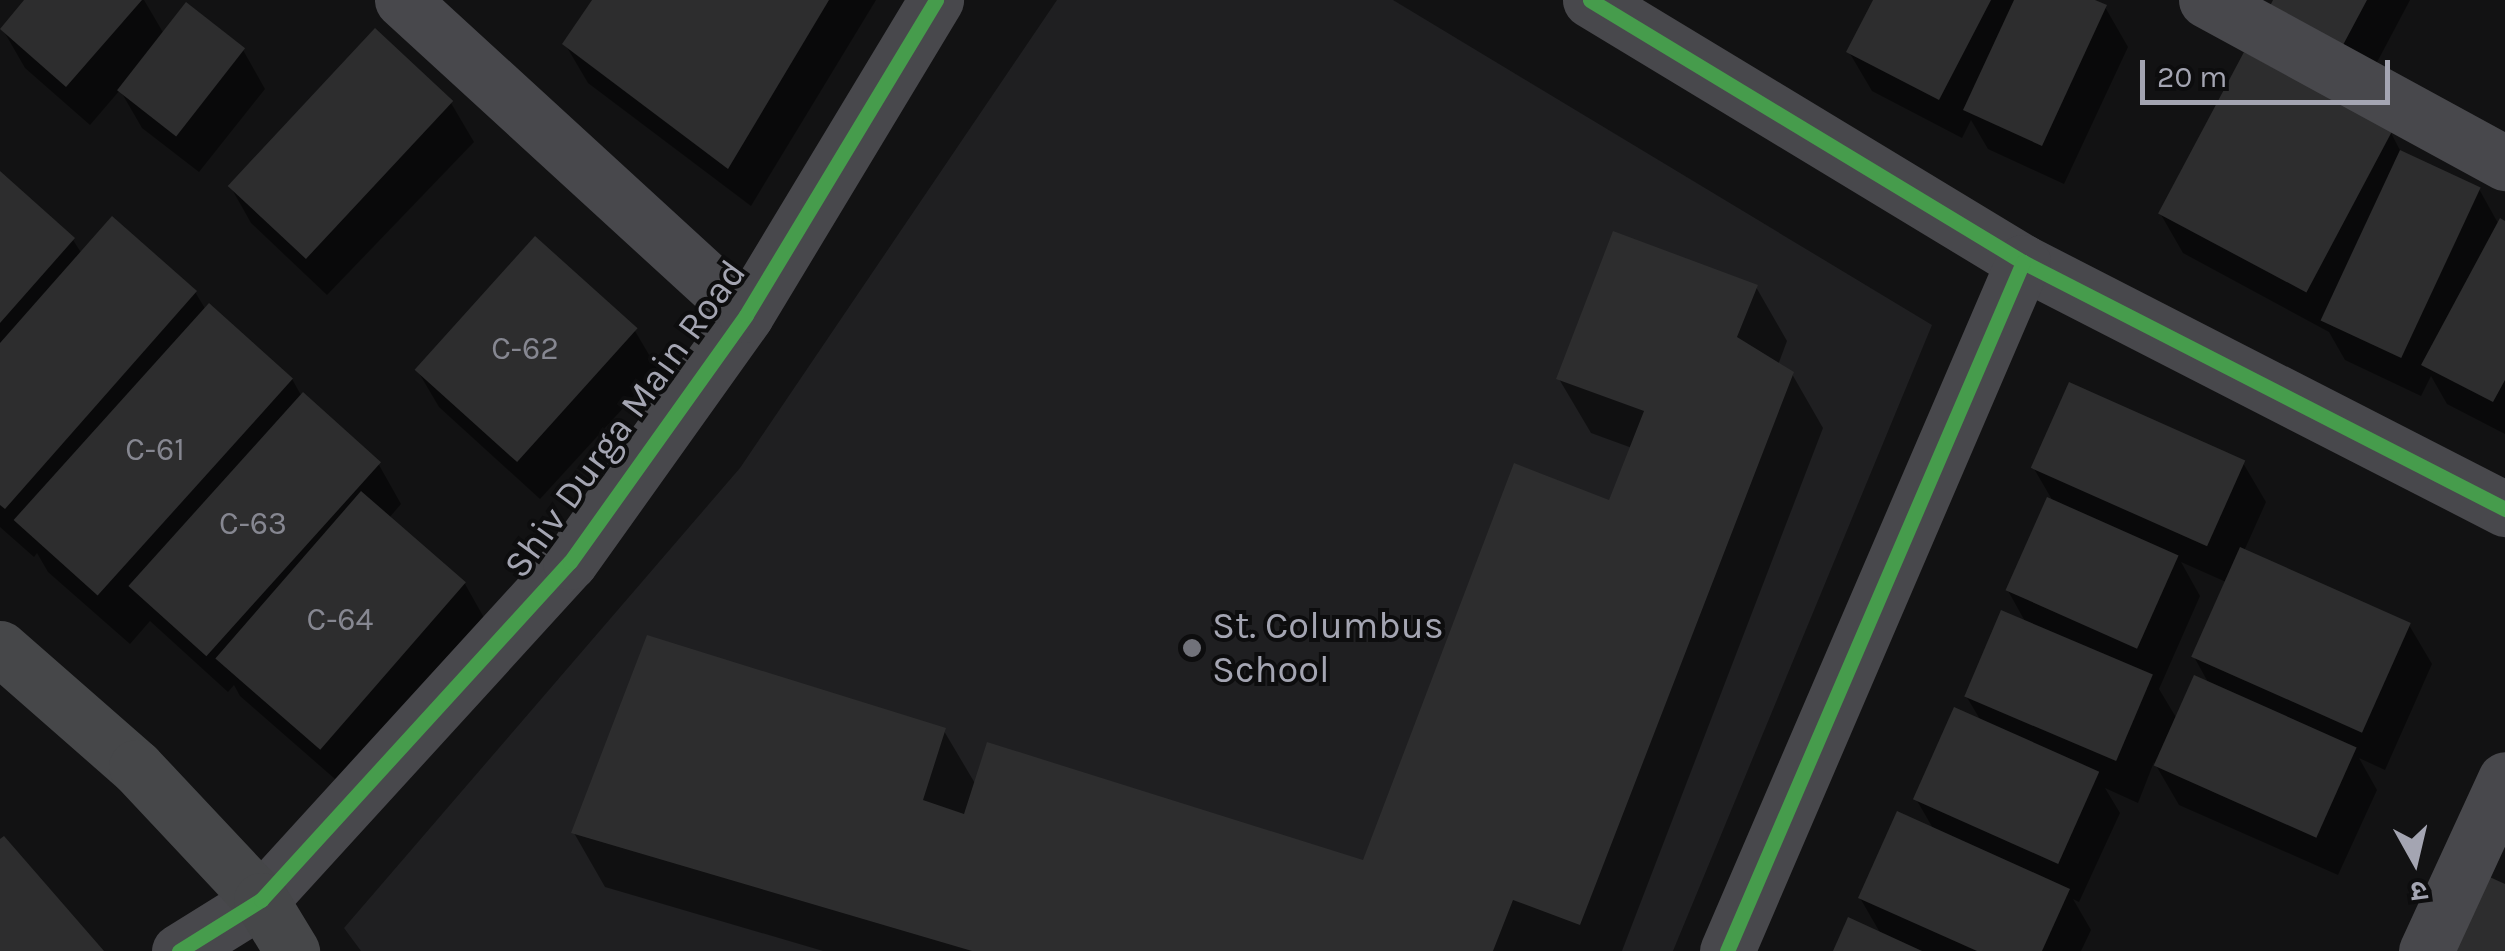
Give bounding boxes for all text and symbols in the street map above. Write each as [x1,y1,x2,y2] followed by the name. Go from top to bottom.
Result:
[2145,40,2395,102] scale bar
[2157,59,2227,95] text: 20 m
[494,251,756,587] street label: Shiv Durga Main Road
[491,330,559,368] house number: C-62
[125,431,185,469] house number: C-61
[219,505,287,543] house number: C-63
[307,601,373,639] house number: C-64
[1212,603,1444,692] place label: St. Columbus School
[1181,637,1203,659] marker: St. Columbus School
[2365,811,2465,911] north arrow
[2409,874,2430,909] text: उ

